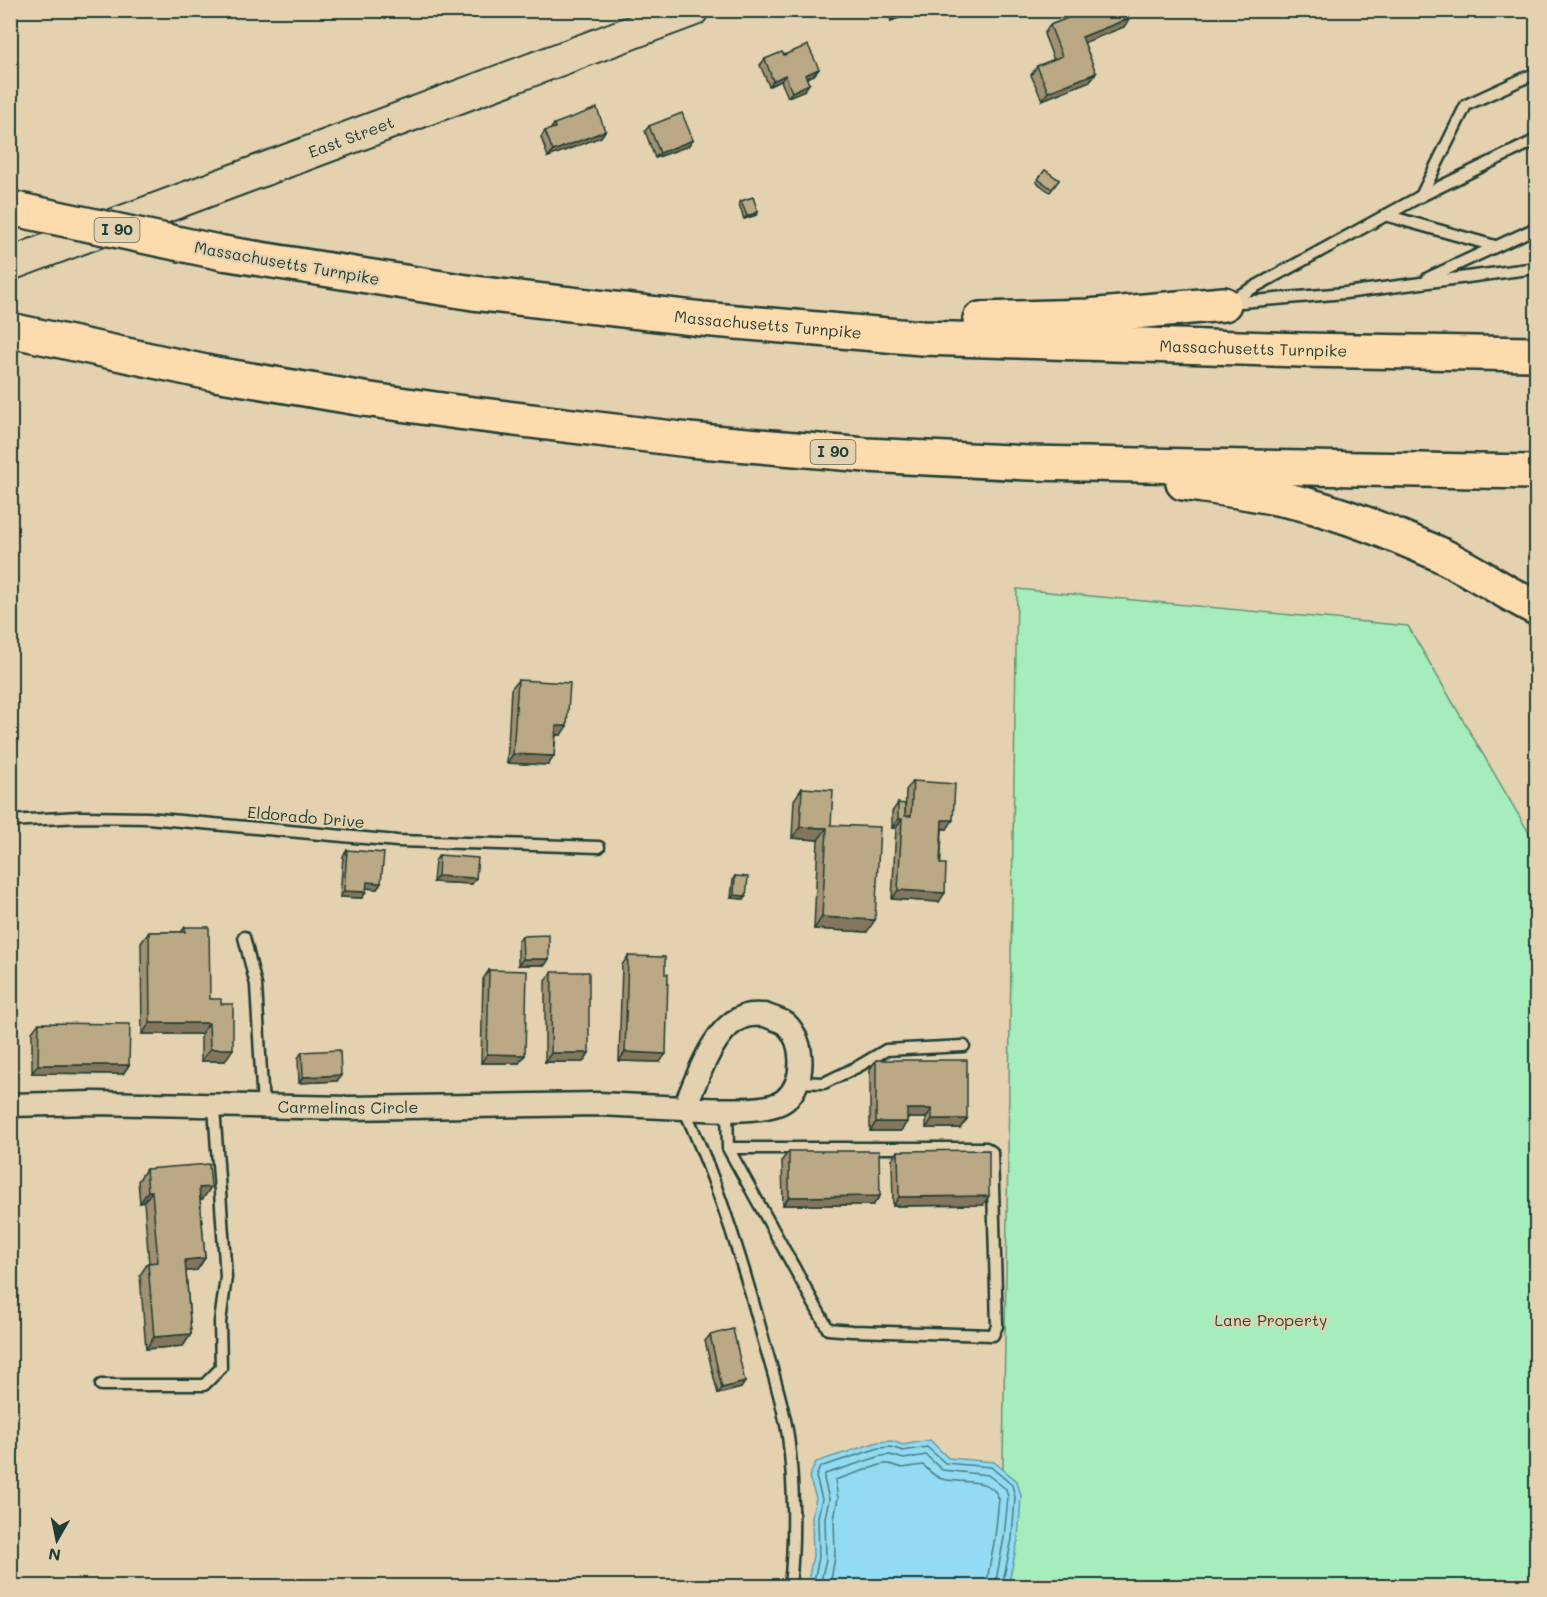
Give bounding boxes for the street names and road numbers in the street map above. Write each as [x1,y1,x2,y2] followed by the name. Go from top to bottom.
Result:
[305,111,397,162] street label: East Street
[94,218,140,242] road number: I 90
[193,236,381,289] street label: Massachusetts Turnpike
[673,305,863,343] street label: Massachusetts Turnpike
[1159,335,1348,361] street label: Massachusetts Turnpike
[810,440,856,464] road number: I 90
[246,801,366,832] street label: Eldorado Drive
[277,1096,418,1118] street label: Carmelinas Circle

